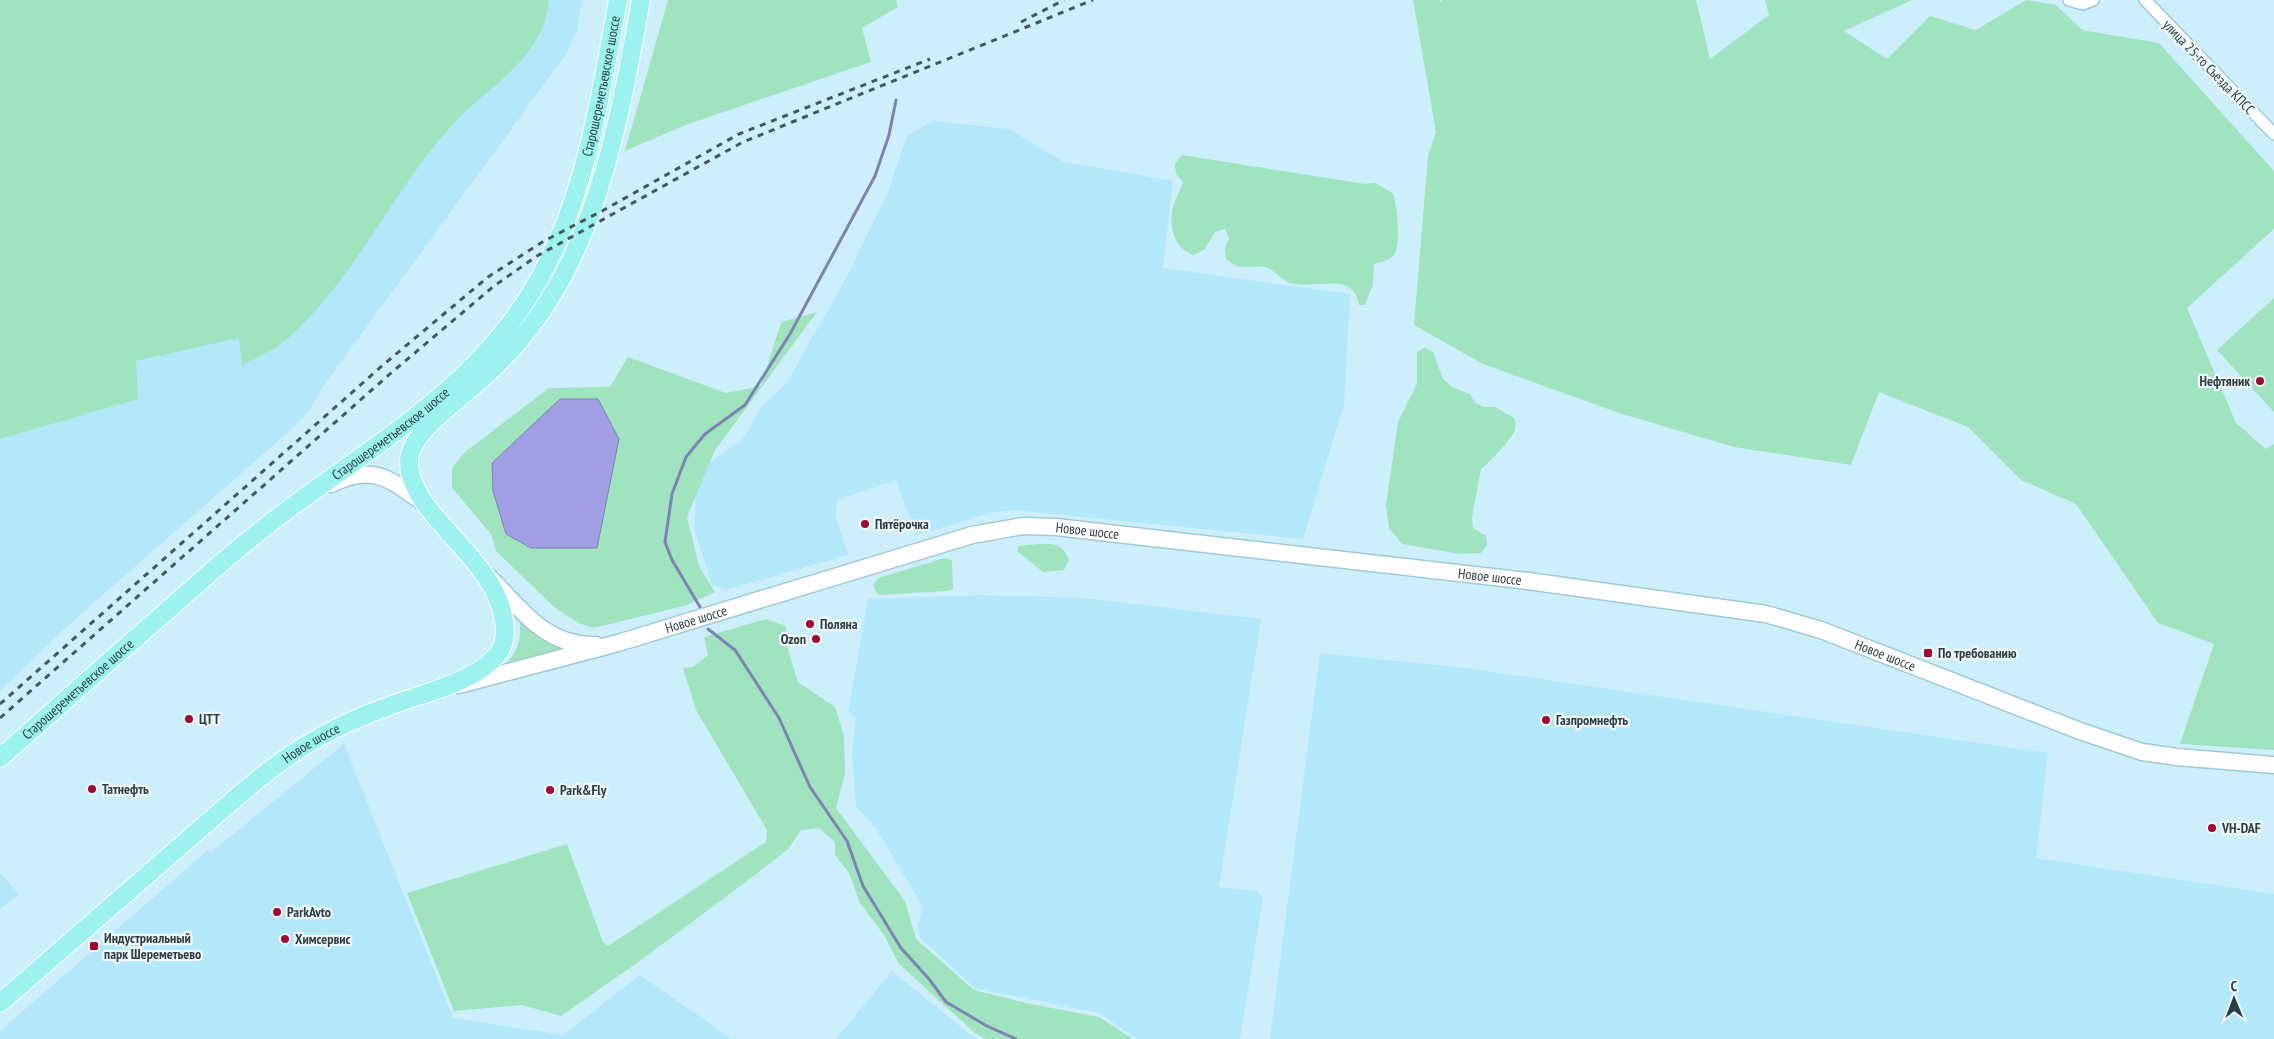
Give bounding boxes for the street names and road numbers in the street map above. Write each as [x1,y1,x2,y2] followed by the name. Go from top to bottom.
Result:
[578,14,624,158] street label: Старошереметьевское шоссе
[2159,16,2259,119] street label: улица 25-го Съезда КПСС
[328,383,453,484] street label: Старошереметьевское шоссе
[1055,518,1120,543] street label: Новое шоссе
[1457,564,1523,589] street label: Новое шоссе
[663,601,729,637] street label: Новое шоссе
[18,635,138,743] street label: Старошереметьевское шоссе
[1852,635,1918,675] street label: Новое шоссе
[279,719,343,767] street label: Новое шоссе

